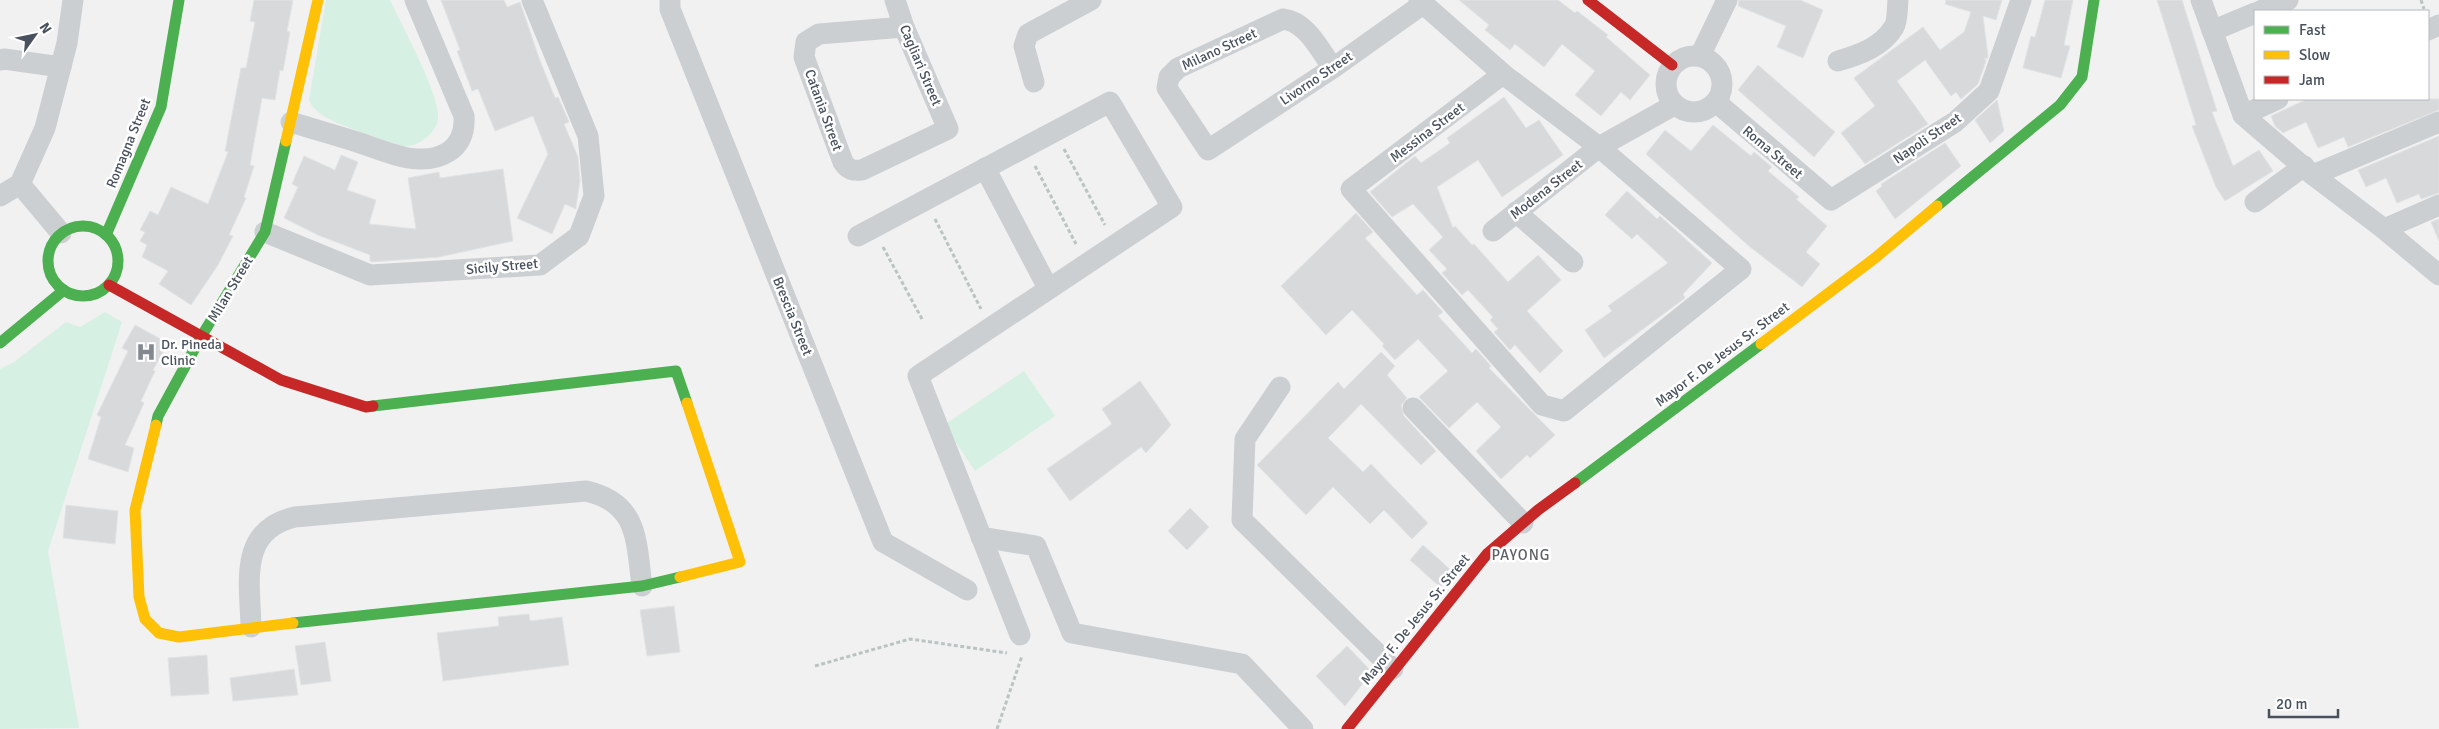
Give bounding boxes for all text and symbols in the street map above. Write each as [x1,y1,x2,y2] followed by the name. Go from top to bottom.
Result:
[10,10,60,60] north arrow
[2254,10,2429,100] legend
[36,19,55,37] text: N
[2299,21,2326,39] text: Fast
[896,22,945,108] street label: Cagliari Street
[1179,25,1260,74] street label: Milano Street
[2299,46,2330,64] text: Slow
[1277,48,1356,109] street label: Livorno Street
[801,67,846,153] street label: Catania Street
[2299,71,2325,89] text: Jam
[103,96,154,191] street label: Romagna Street
[1387,99,1468,166] street label: Messina Street
[1890,109,1965,167] street label: Napoli Street
[1739,122,1806,183] street label: Roma Street
[1507,156,1586,223] street label: Modena Street
[204,253,257,325] street label: Milan Street
[465,255,539,278] street label: Sicily Street
[769,274,816,358] street label: Brescia Street
[1652,298,1793,410] street label: Mayor F. De Jesus Sr. Street
[161,336,222,369] place label: Dr. Pineda Clinic
[135,341,157,363] hospital icon: Dr. Pineda Clinic
[1492,546,1551,564] district label: PAYONG
[1357,550,1473,688] street label: Mayor F. De Jesus Sr. Street
[2269,686,2338,718] scale bar
[2276,695,2307,713] text: 20 m

